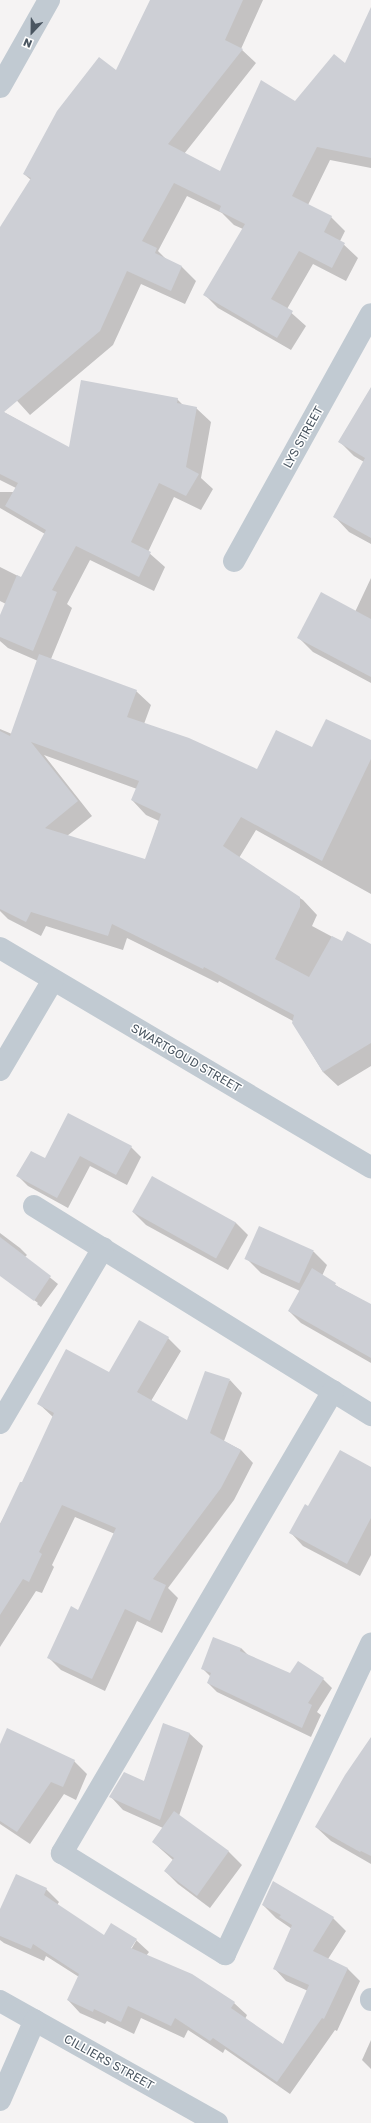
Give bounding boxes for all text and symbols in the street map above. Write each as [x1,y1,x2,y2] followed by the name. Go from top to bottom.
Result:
[12,12,52,52] north arrow
[21,36,34,51] text: N
[280,403,326,471] street label: LYS STREET
[128,1021,244,1095] street label: SWARTGOUD STREET
[61,2031,157,2093] street label: CILLIERS STREET

